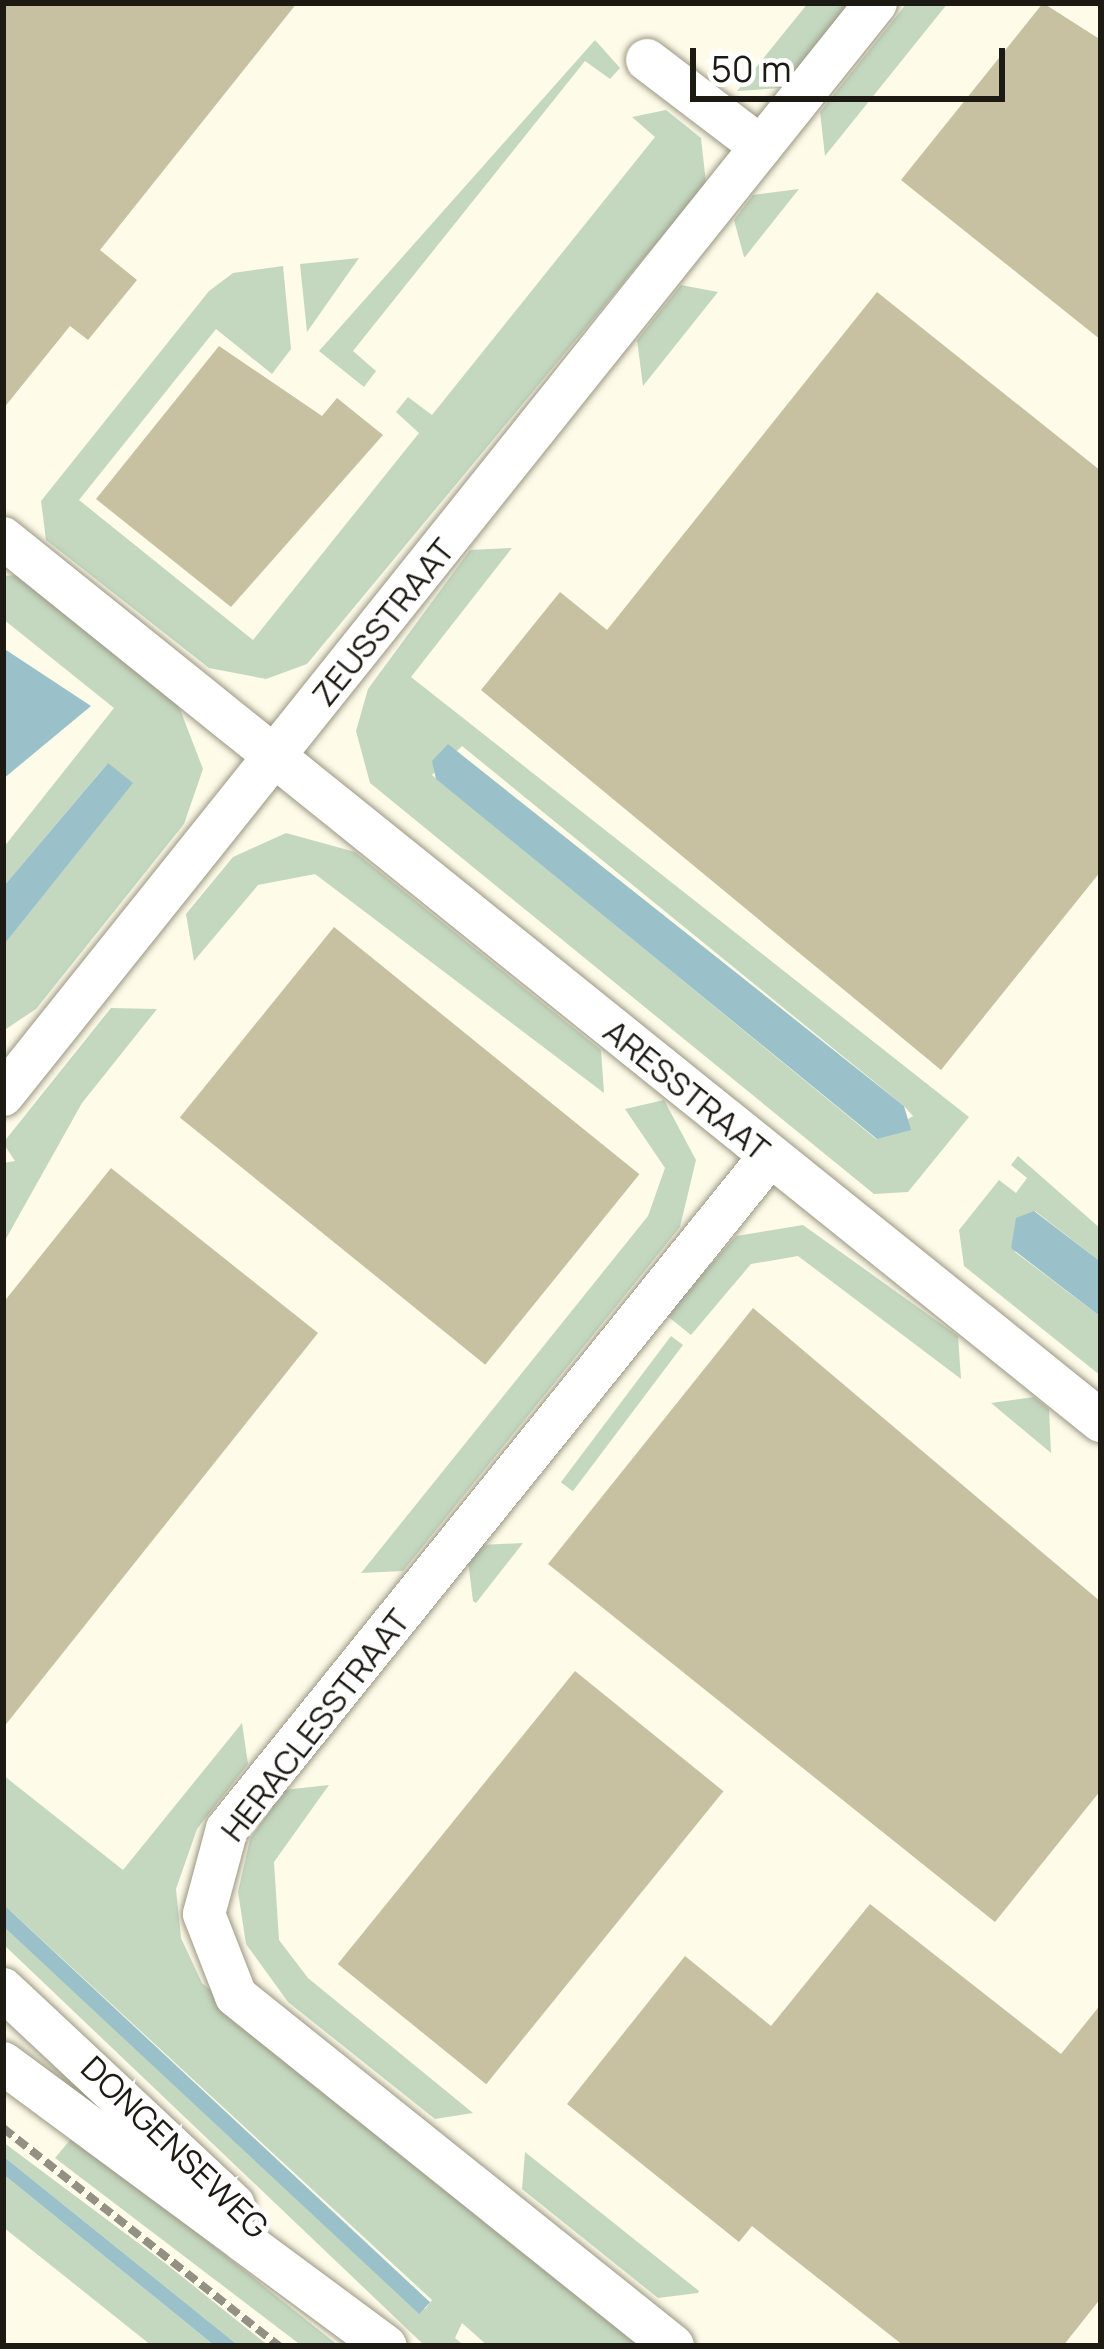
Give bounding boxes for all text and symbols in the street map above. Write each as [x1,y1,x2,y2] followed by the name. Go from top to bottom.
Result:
[696,24,1011,98] scale bar
[711,44,791,93] text: 50 m
[304,530,462,714] street label: ZEUSSTRAAT
[596,1011,778,1169] street label: ARESSTRAAT
[212,1601,418,1849] street label: HERACLESSTRAAT
[73,2048,277,2246] street label: DONGENSEWEG

